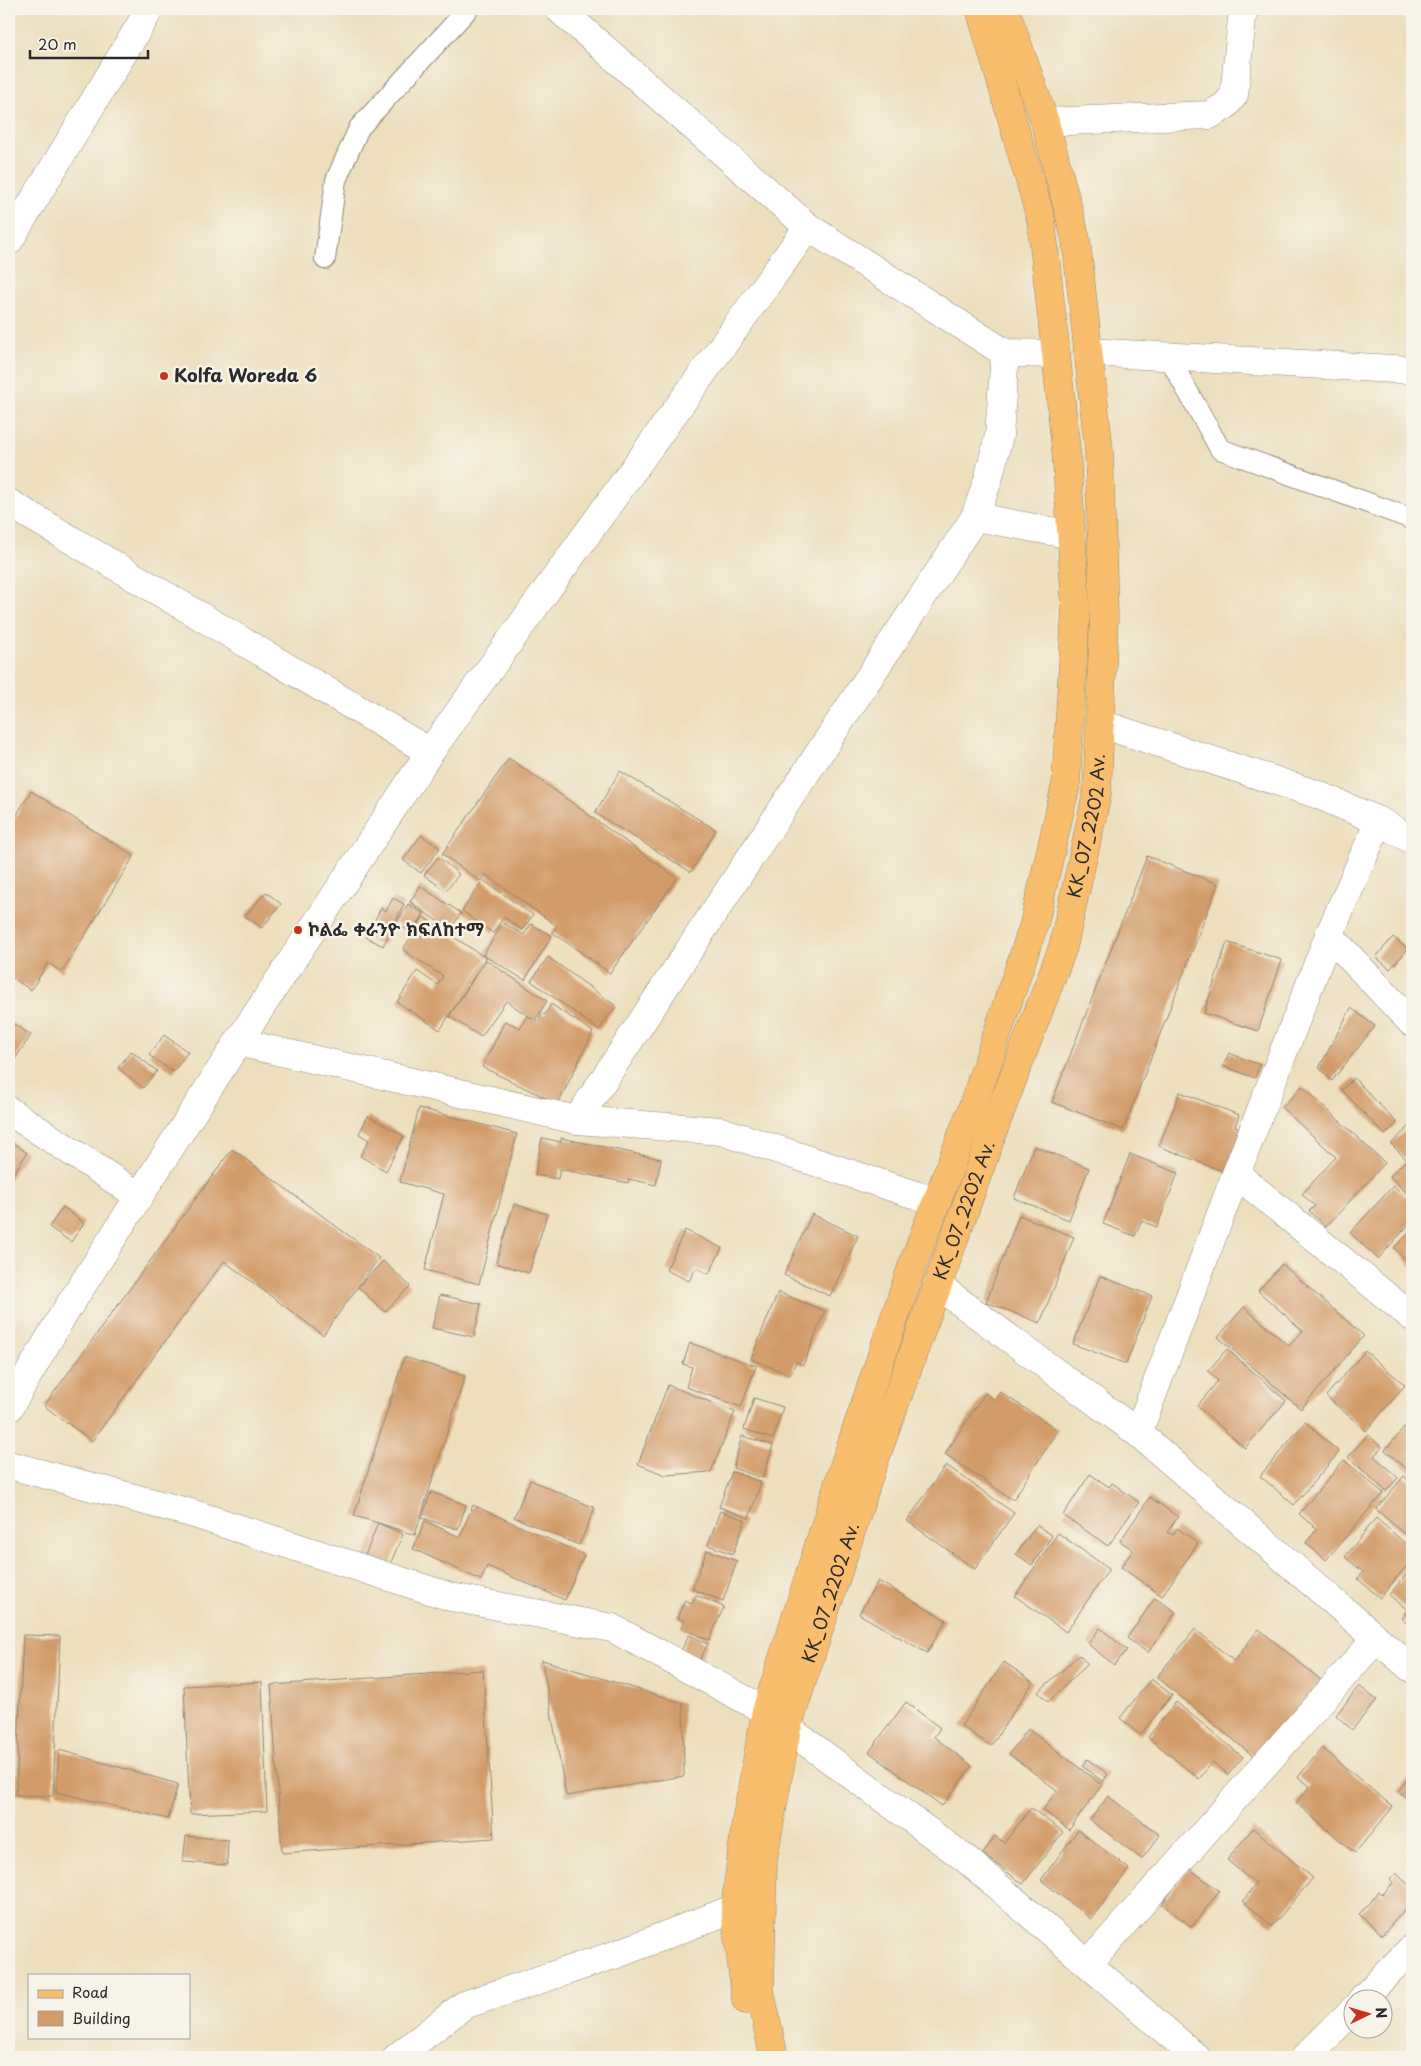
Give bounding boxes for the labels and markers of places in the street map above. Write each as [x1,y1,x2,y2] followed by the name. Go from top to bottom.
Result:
[174,361,317,388] place label: Kolfa Woreda 6
[158,370,170,382] marker: Kolfa Woreda 6
[308,915,484,942] place label: ኮልፌ ቀራንዮ ክፍለከተማ
[292,924,304,936] marker: ኮልፌ ቀራንዮ ክፍለከተማ

